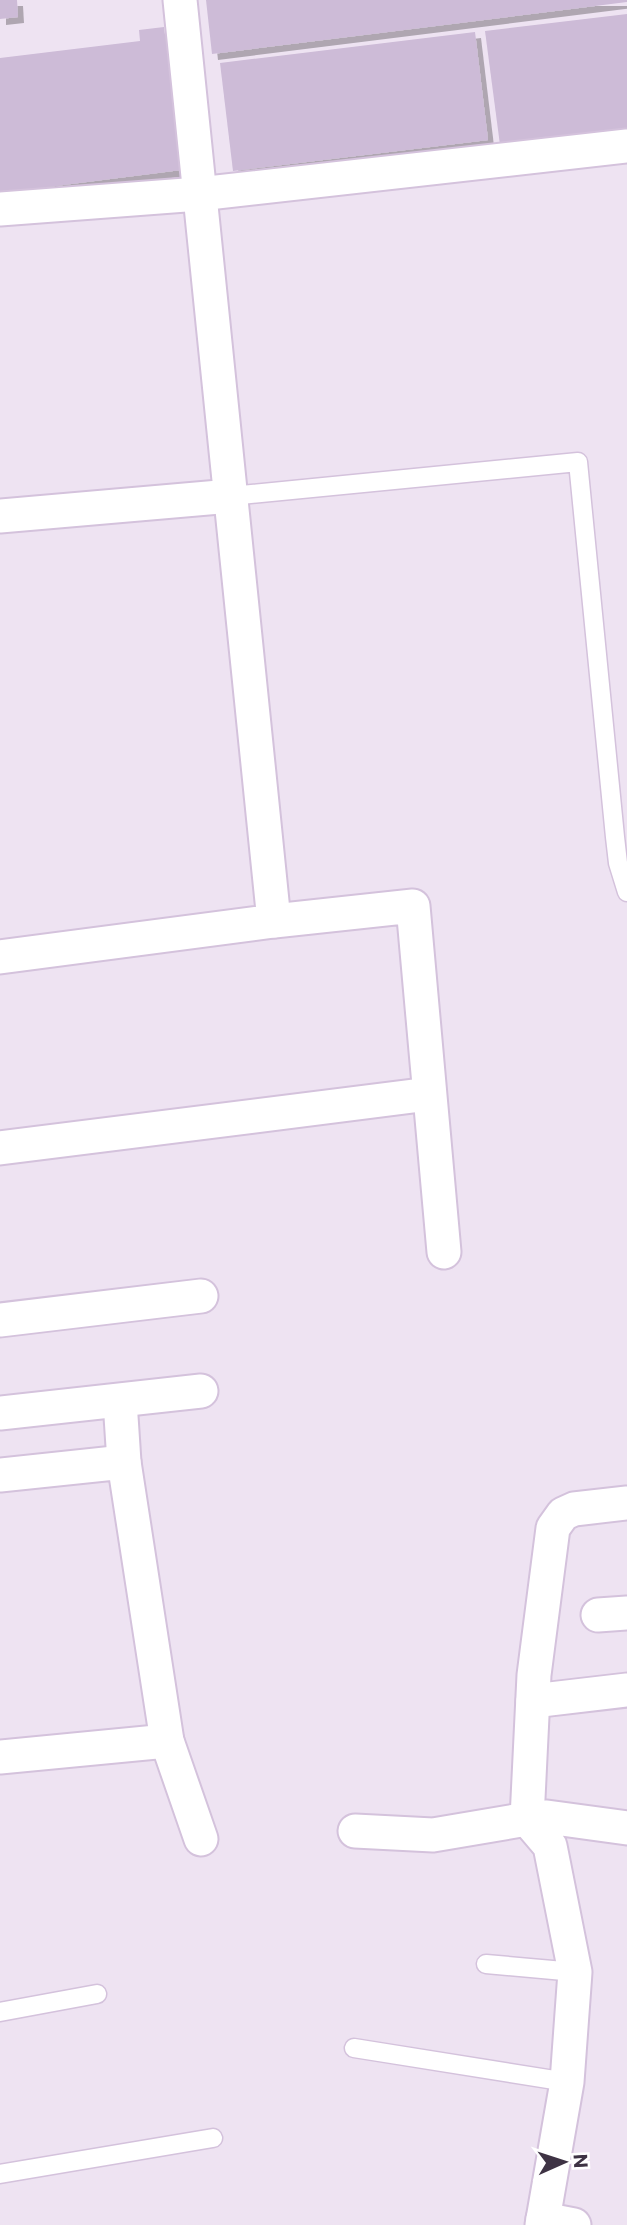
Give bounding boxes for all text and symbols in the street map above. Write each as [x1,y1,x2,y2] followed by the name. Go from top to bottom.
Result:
[529,2127,599,2197] north arrow
[570,2153,593,2169] text: N

